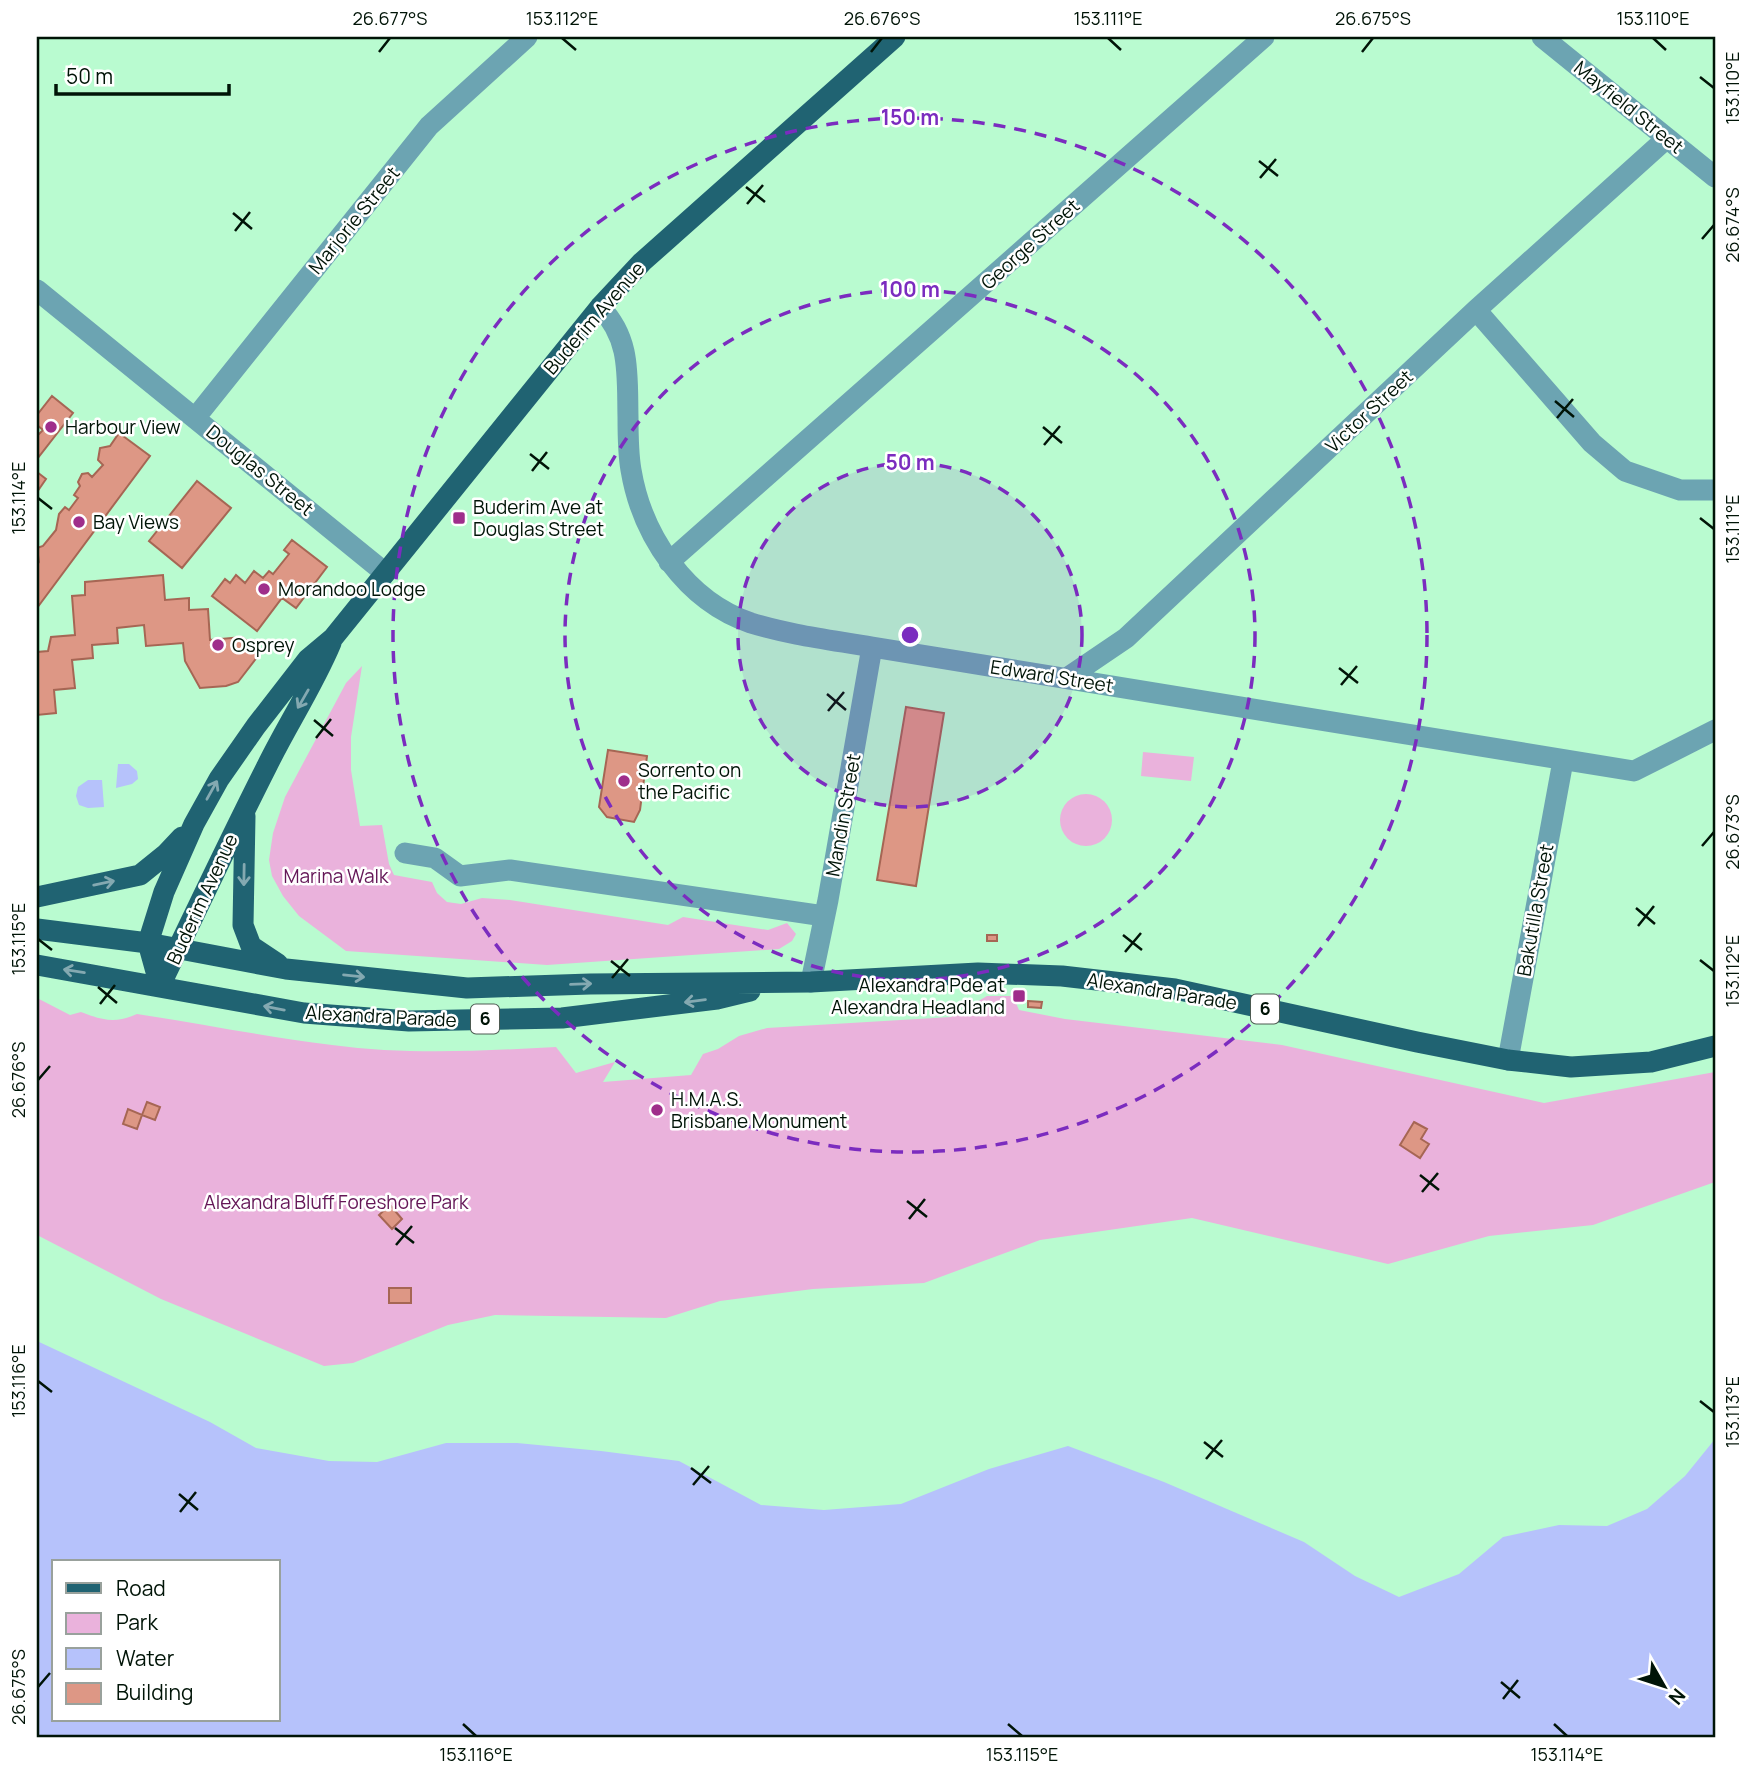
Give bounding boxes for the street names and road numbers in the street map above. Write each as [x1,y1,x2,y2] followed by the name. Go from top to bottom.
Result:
[1569,55,1689,159] street label: Mayfield Street
[303,161,405,279] street label: Marjorie Street
[975,193,1085,295] street label: George Street
[538,256,650,380] street label: Buderim Avenue
[1320,364,1418,458] street label: Victor Street
[201,419,319,521] street label: Douglas Street
[989,653,1115,699] street label: Edward Street
[819,752,867,878] street label: Mandin Street
[160,829,244,969] street label: Buderim Avenue
[1511,842,1559,978] street label: Bakutilla Street
[1085,966,1239,1016] street label: Alexandra Parade
[1251,994,1279,1024] road number: 6
[305,999,457,1033] street label: Alexandra Parade
[471,1004,499,1034] road number: 6

